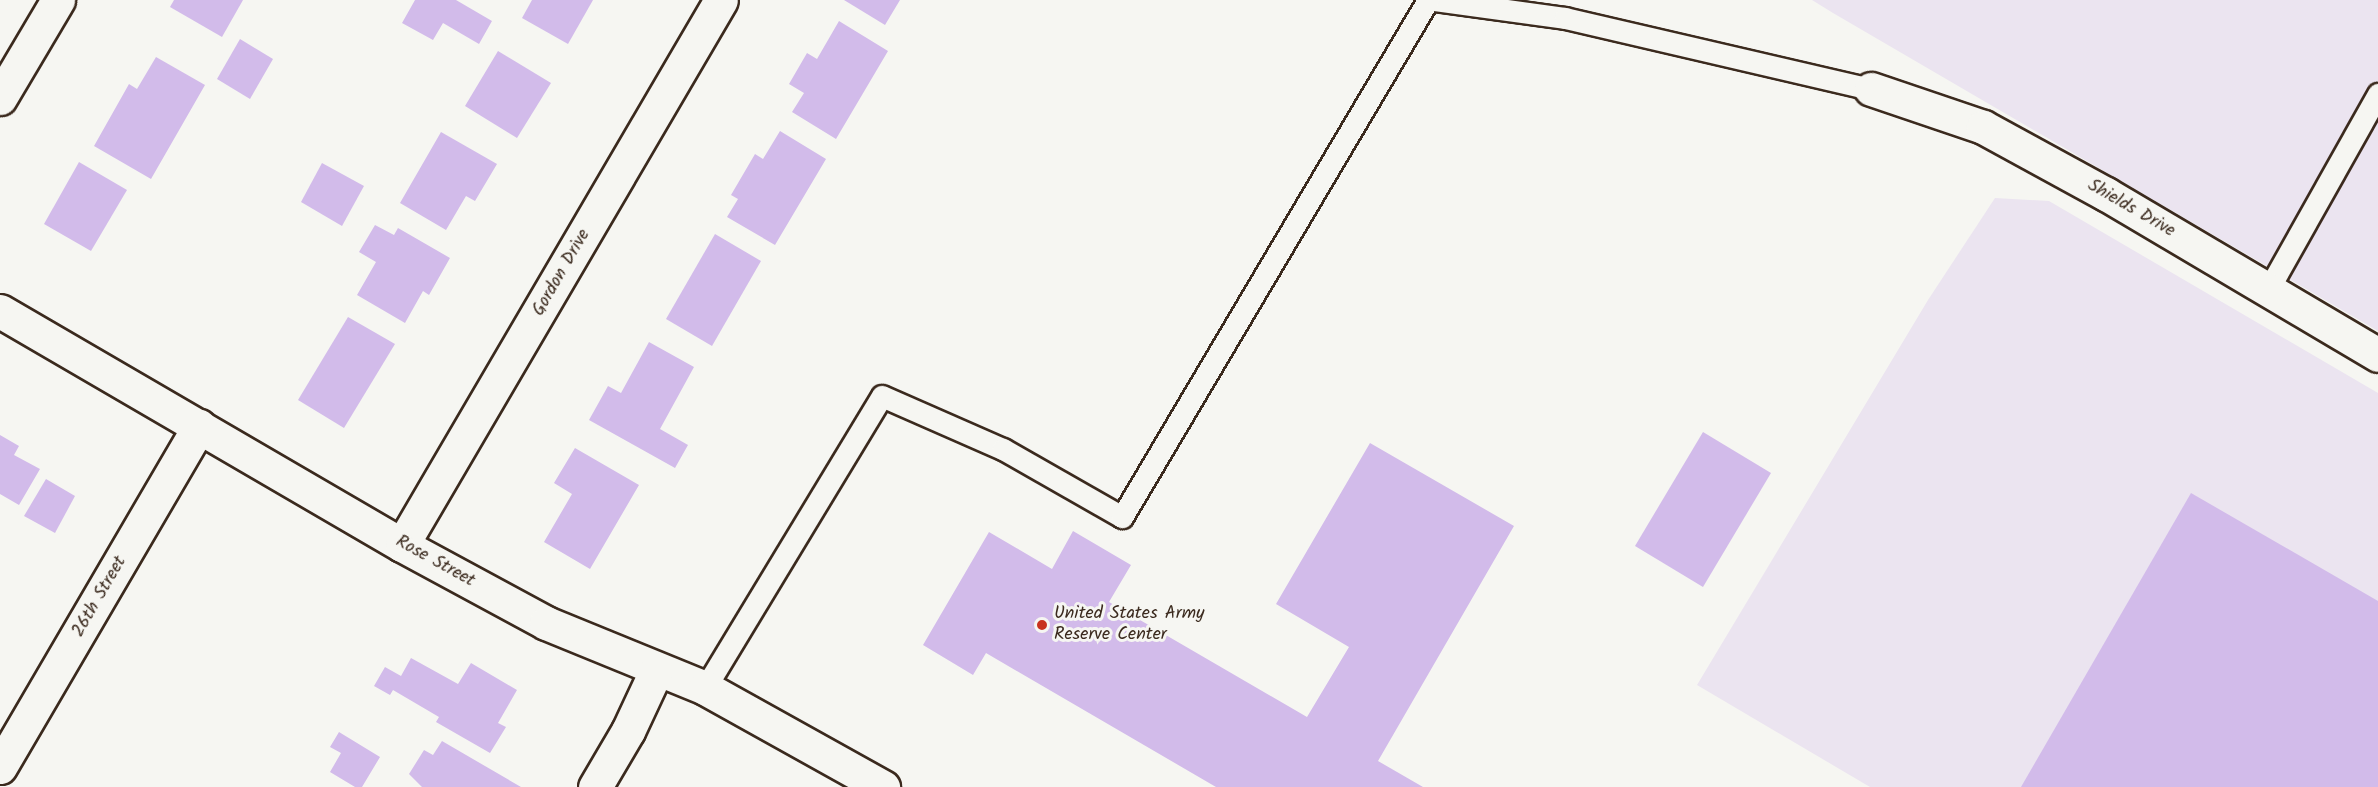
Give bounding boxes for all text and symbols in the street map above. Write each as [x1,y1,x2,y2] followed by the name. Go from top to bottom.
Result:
[2083,175,2179,243] street label: Shields Drive
[528,226,596,320] street label: Gordon Drive
[392,531,478,593] street label: Rose Street
[68,553,132,641] street label: 26th Street
[1054,604,1204,646] place label: United States Army Reserve Center
[1035,618,1049,632] marker: United States Army Reserve Center

